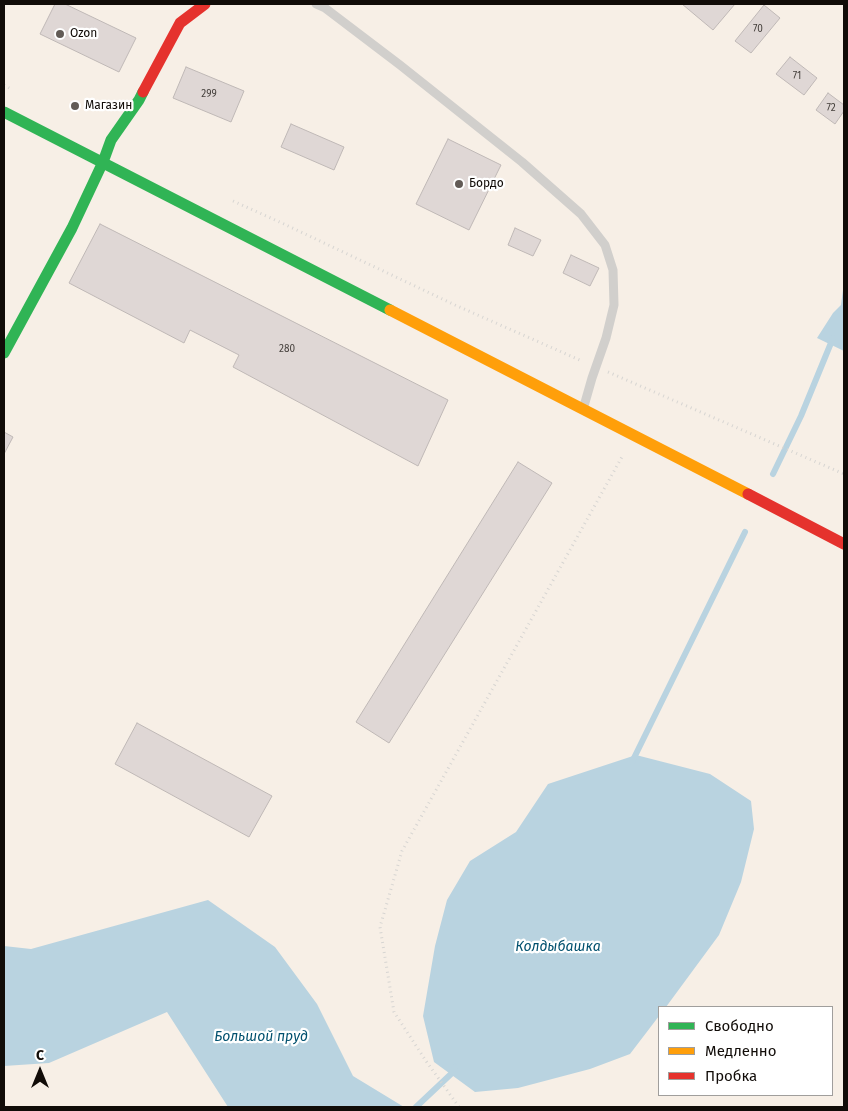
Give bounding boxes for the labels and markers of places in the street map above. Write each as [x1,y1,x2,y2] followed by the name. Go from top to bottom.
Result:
[70,27,97,41] place label: Ozon
[54,28,66,40] marker: Ozon
[85,99,132,113] place label: Магазин
[69,100,81,112] marker: Магазин
[469,177,504,191] place label: Бордо
[453,178,465,190] marker: Бордо

